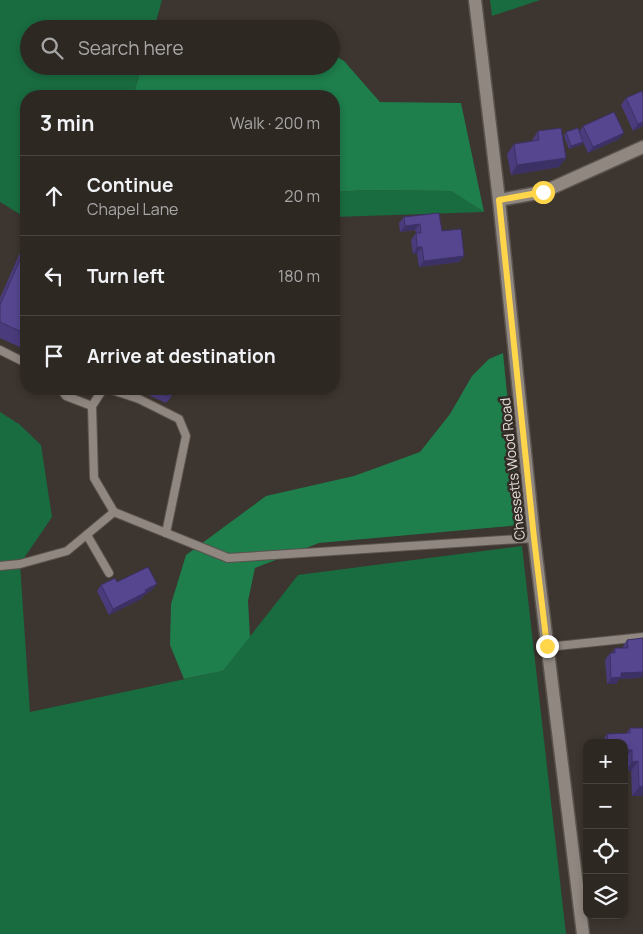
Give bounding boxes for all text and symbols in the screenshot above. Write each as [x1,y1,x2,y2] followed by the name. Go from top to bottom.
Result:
[20,20,340,75] search box
[38,34,66,62] icon: search
[78,35,184,61] text: Search here
[40,109,94,137] text: 3 min
[230,112,320,134] text: Walk · 200 m
[87,172,173,198] text: Continue
[532,181,555,204] route start
[40,182,68,210] icon: ahead
[284,185,320,207] text: 20 m
[87,198,178,220] text: Chapel Lane
[40,262,68,290] icon: left
[87,263,165,289] text: Turn left
[278,265,320,287] text: 180 m
[40,342,68,370] icon: arrive
[87,343,276,369] text: Arrive at destination
[495,397,529,541] street label: Chessetts Wood Road
[536,635,559,658] route end
[583,739,628,919] map controls
[583,739,628,784] button: +
[583,784,628,829] button: −
[583,829,628,874] button: locate
[583,874,628,919] button: layers

